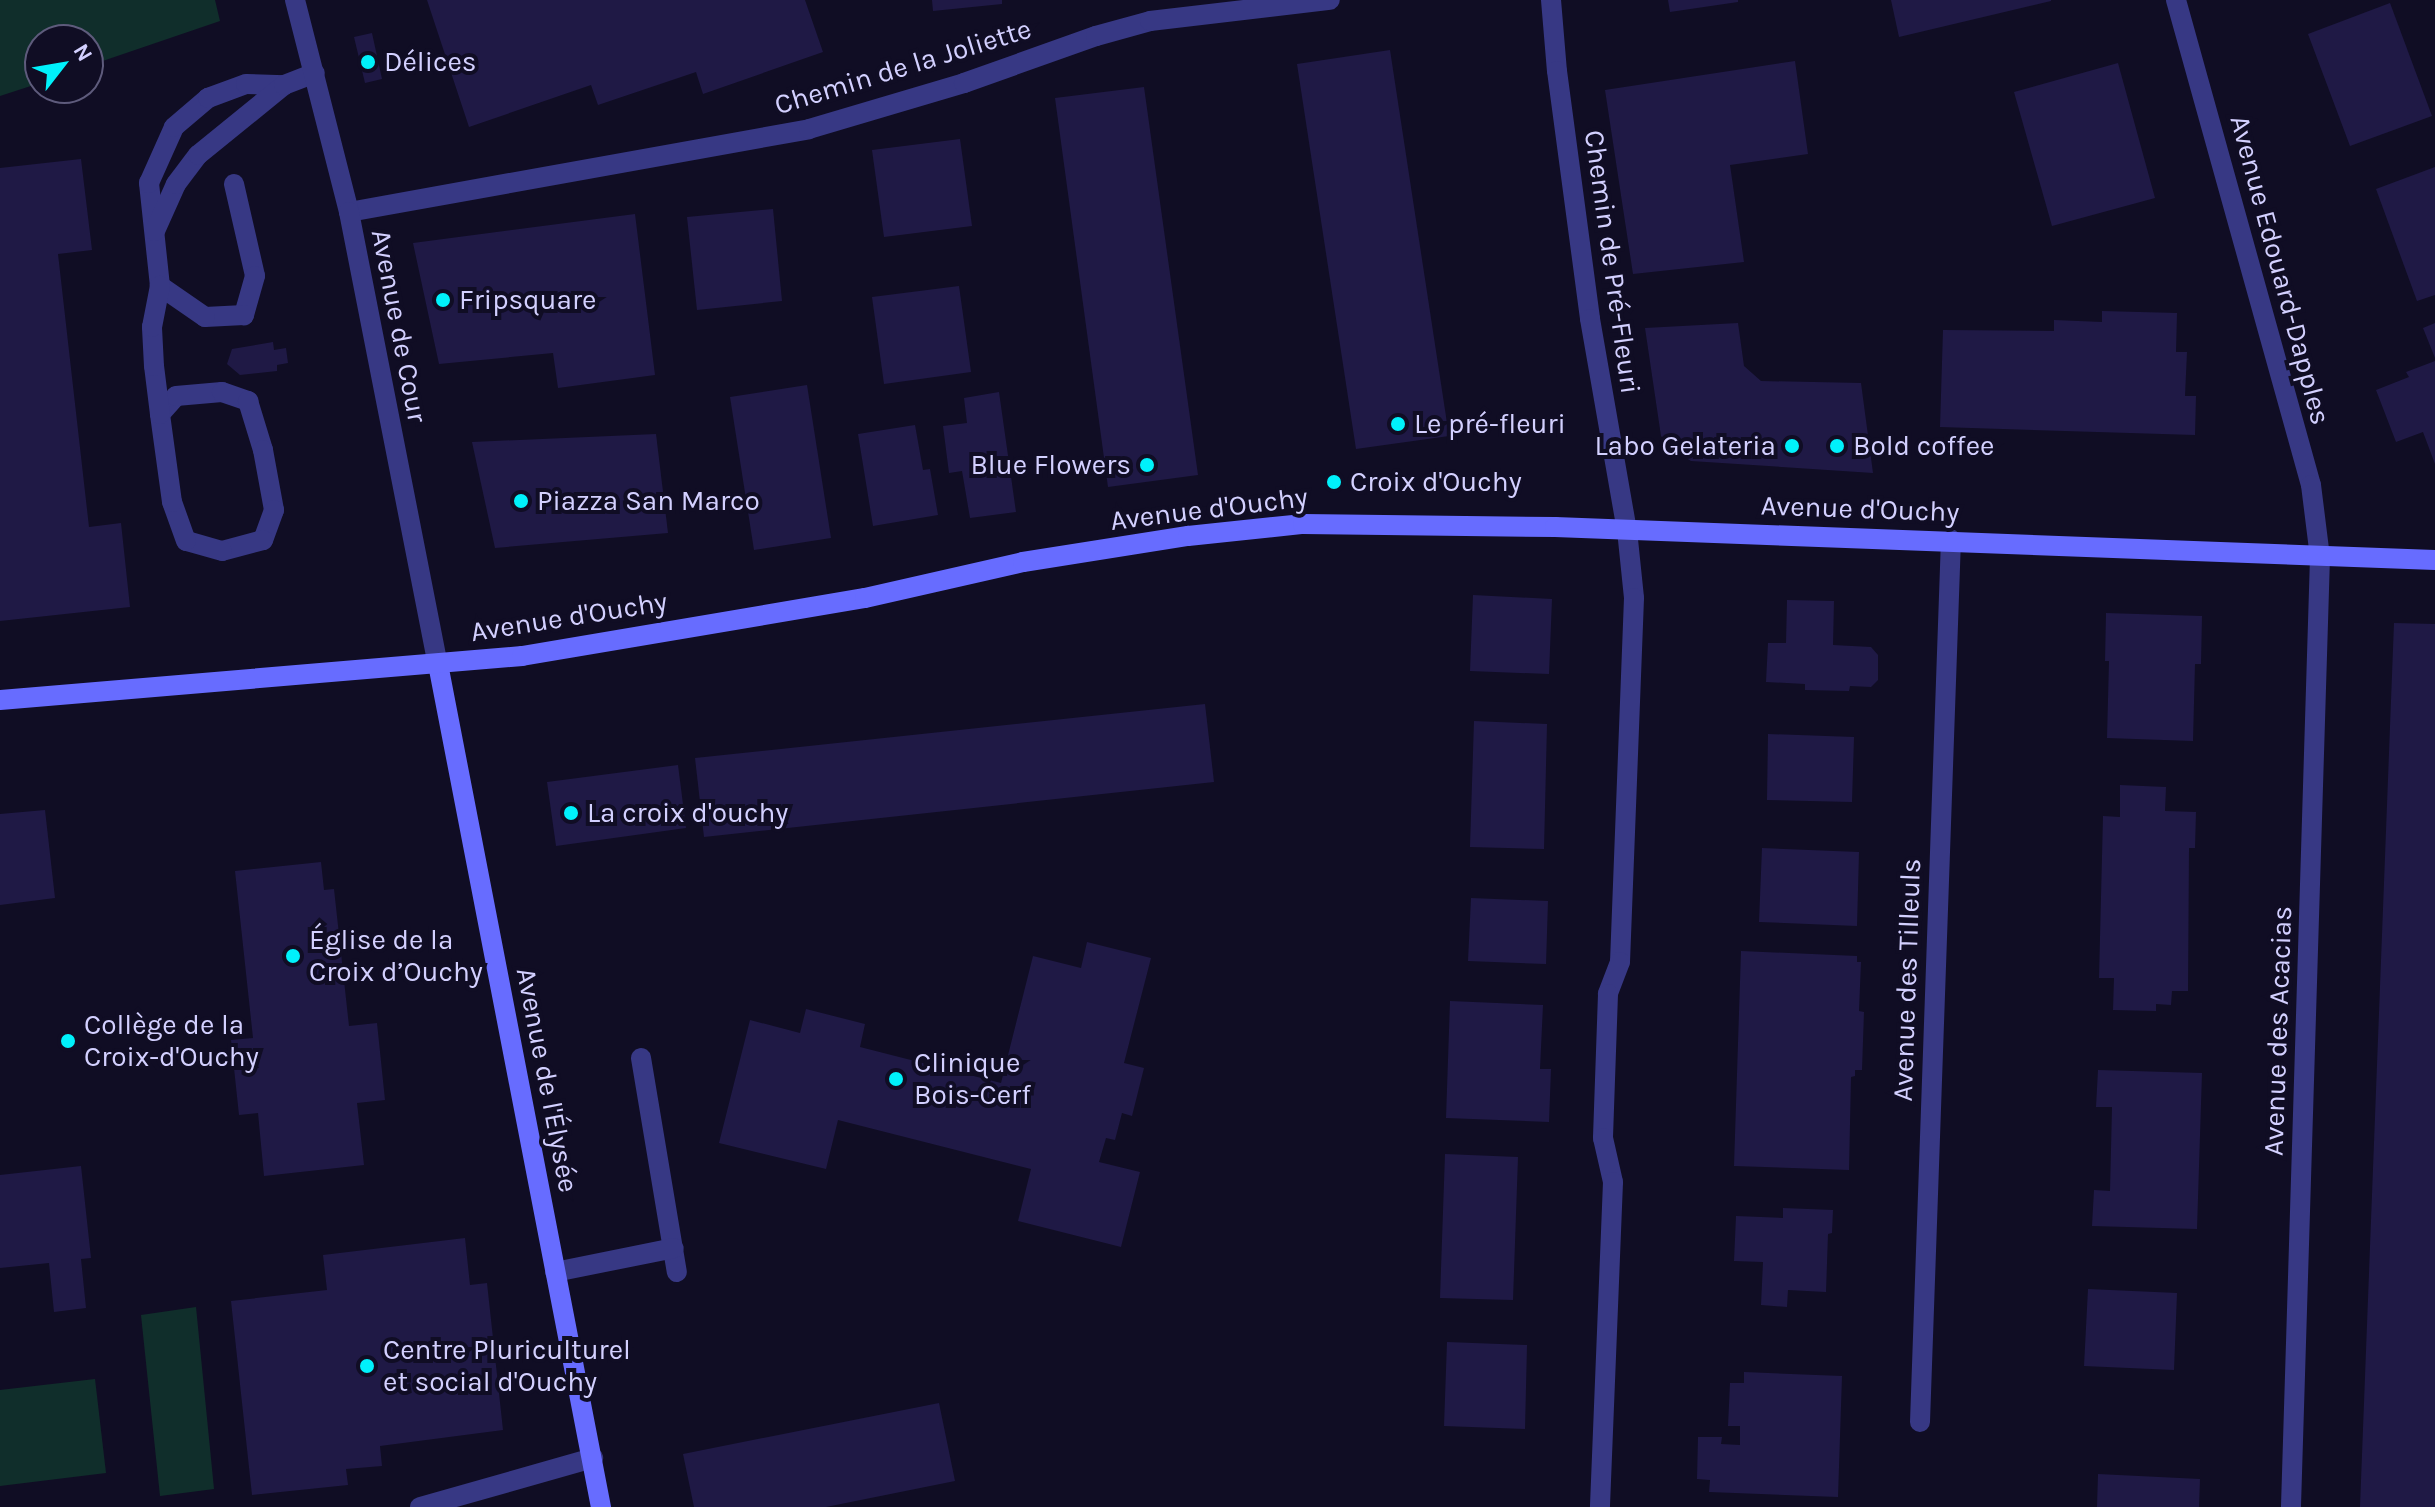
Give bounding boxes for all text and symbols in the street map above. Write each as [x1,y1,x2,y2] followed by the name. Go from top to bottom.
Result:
[771,12,1035,122] street label: Chemin de la Joliette
[24,24,104,104] north arrow
[68,39,98,66] text: N
[384,45,477,79] place label: Délices
[359,53,377,71] marker: Délices
[2223,112,2337,428] street label: Avenue Edouard-Dapples
[1577,128,1647,396] street label: Chemin de Pré-Fleuri
[364,227,434,425] street label: Avenue de Cour
[459,283,596,317] place label: Fripsquare
[434,291,452,309] marker: Fripsquare
[1414,407,1566,441] place label: Le pré-fleuri
[1389,415,1407,433] marker: Le pré-fleuri
[1595,429,1776,463] place label: Labo Gelateria
[1853,429,1994,463] place label: Bold coffee
[1783,437,1801,455] marker: Labo Gelateria
[1828,437,1846,455] marker: Bold coffee
[970,448,1131,482] place label: Blue Flowers
[1138,456,1156,474] marker: Blue Flowers
[1350,465,1522,499] place label: Croix d'Ouchy
[1325,473,1343,491] marker: Croix d'Ouchy
[1108,480,1310,538] street label: Avenue d'Ouchy
[537,484,760,518] place label: Piazza San Marco
[1760,489,1960,529] street label: Avenue d'Ouchy
[512,492,530,510] marker: Piazza San Marco
[468,585,670,649] street label: Avenue d'Ouchy
[587,796,788,830] place label: La croix d'ouchy
[562,804,580,822] marker: La croix d'ouchy
[1886,858,1928,1102] street label: Avenue des Tilleuls
[2257,905,2299,1157] street label: Avenue des Acacias
[309,923,483,989] place label: Église de la Croix d’Ouchy
[284,947,302,965] marker: Église de la Croix d’Ouchy
[509,965,585,1195] street label: Avenue de l'Élysée
[84,1008,259,1074] place label: Collège de la Croix-d'Ouchy
[59,1032,77,1050] marker: Collège de la Croix-d'Ouchy
[914,1046,1031,1112] place label: Clinique Bois-Cerf
[885,1068,907,1090] marker: Clinique Bois-Cerf
[383,1333,631,1399] place label: Centre Pluriculturel et social d'Ouchy
[358,1357,376,1375] marker: Centre Pluriculturel et social d'Ouchy

